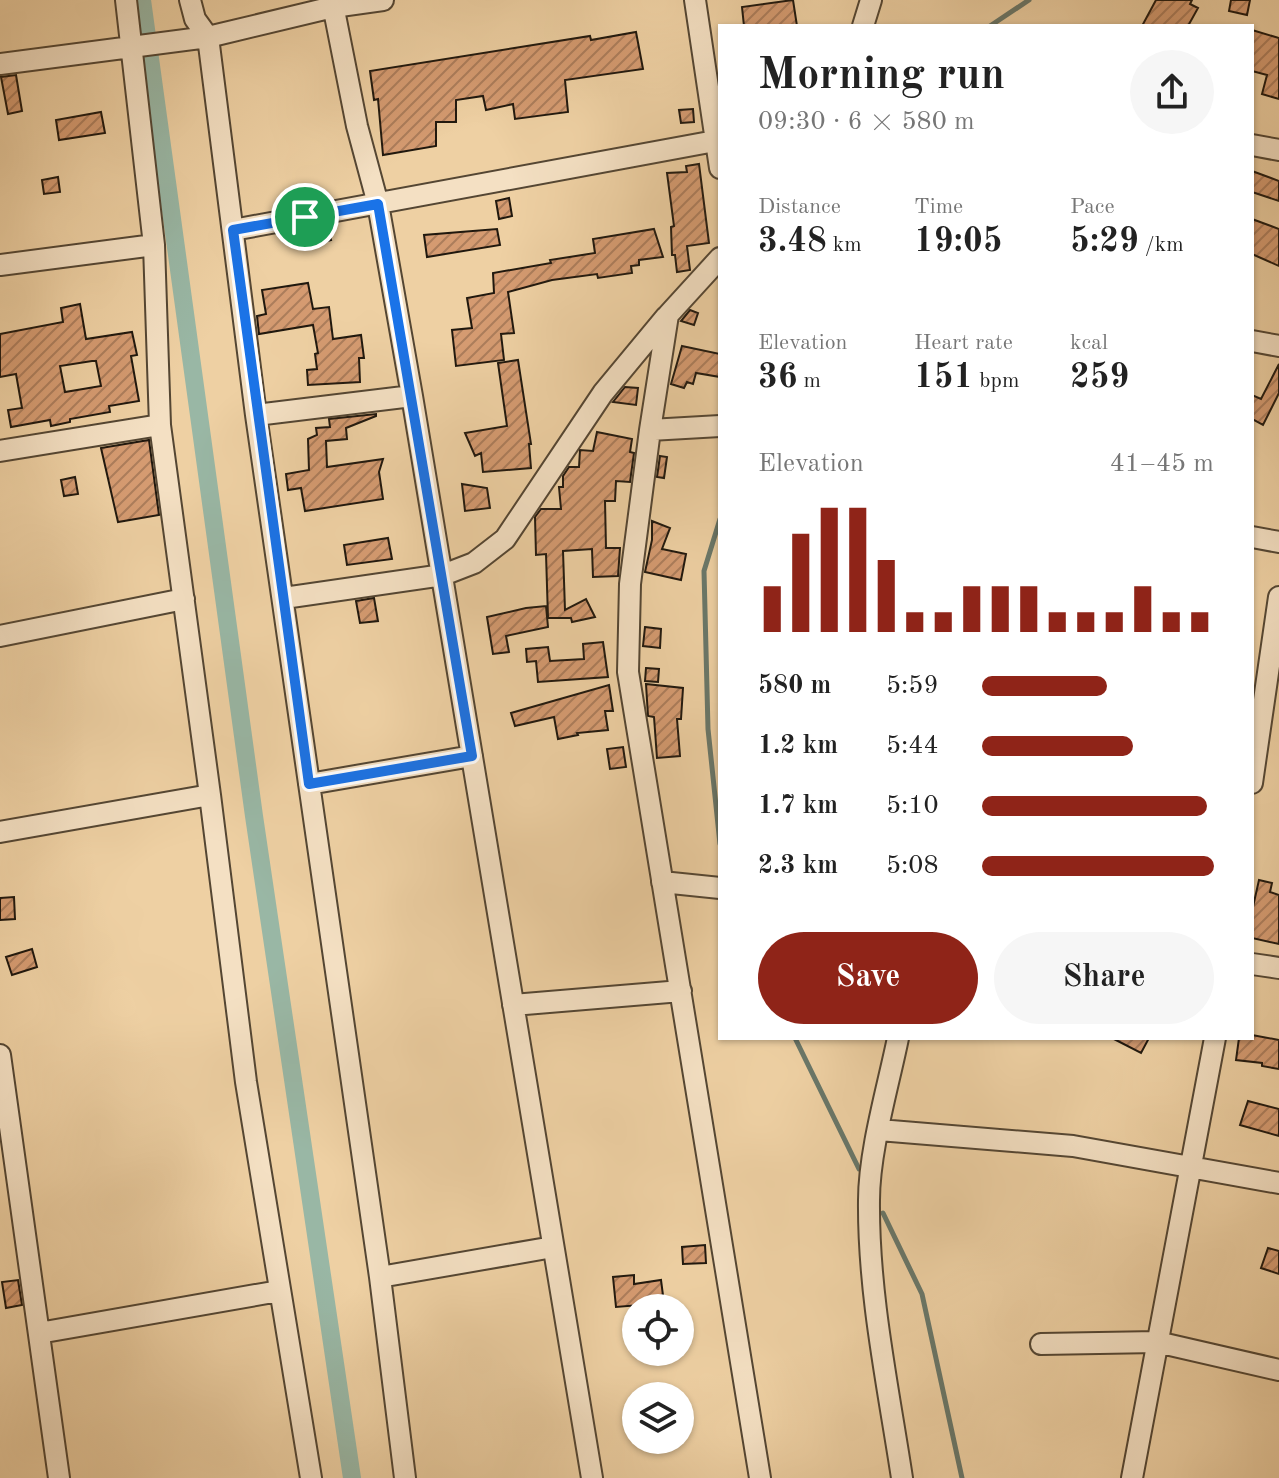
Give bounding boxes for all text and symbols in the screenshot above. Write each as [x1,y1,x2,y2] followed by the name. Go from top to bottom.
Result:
[1130,50,1214,134] button: share
[758,54,1005,98] text: Morning run
[758,109,975,135] text: 09:30 · 6 × 580 m
[271,183,339,251] pin
[283,195,327,239] icon: arrive
[758,196,841,218] text: Distance
[914,196,963,218] text: Time
[1070,196,1115,218] text: Pace
[758,225,827,259] text: 3.48
[914,225,1002,259] text: 19:05
[1070,225,1139,259] text: 5:29
[827,234,862,256] text: km
[1139,234,1184,256] text: /km
[758,332,848,354] text: Elevation
[914,332,1013,354] text: Heart rate
[1070,332,1108,354] text: kcal
[758,361,797,395] text: 36
[914,361,973,395] text: 151
[1070,361,1129,395] text: 259
[797,370,821,392] text: m
[973,370,1019,392] text: bpm
[758,451,864,477] text: Elevation
[1110,451,1214,477] text: 41–45 m
[758,673,831,699] text: 580 m
[886,673,939,699] text: 5:59
[758,733,838,759] text: 1.2 km
[886,733,939,759] text: 5:44
[758,793,838,819] text: 1.7 km
[886,793,939,819] text: 5:10
[758,853,838,879] text: 2.3 km
[886,853,939,879] text: 5:08
[758,932,978,1024] button: Save
[994,932,1214,1024] button: Share
[622,1294,694,1454] map controls
[622,1294,694,1366] button: locate
[622,1382,694,1454] button: layers

